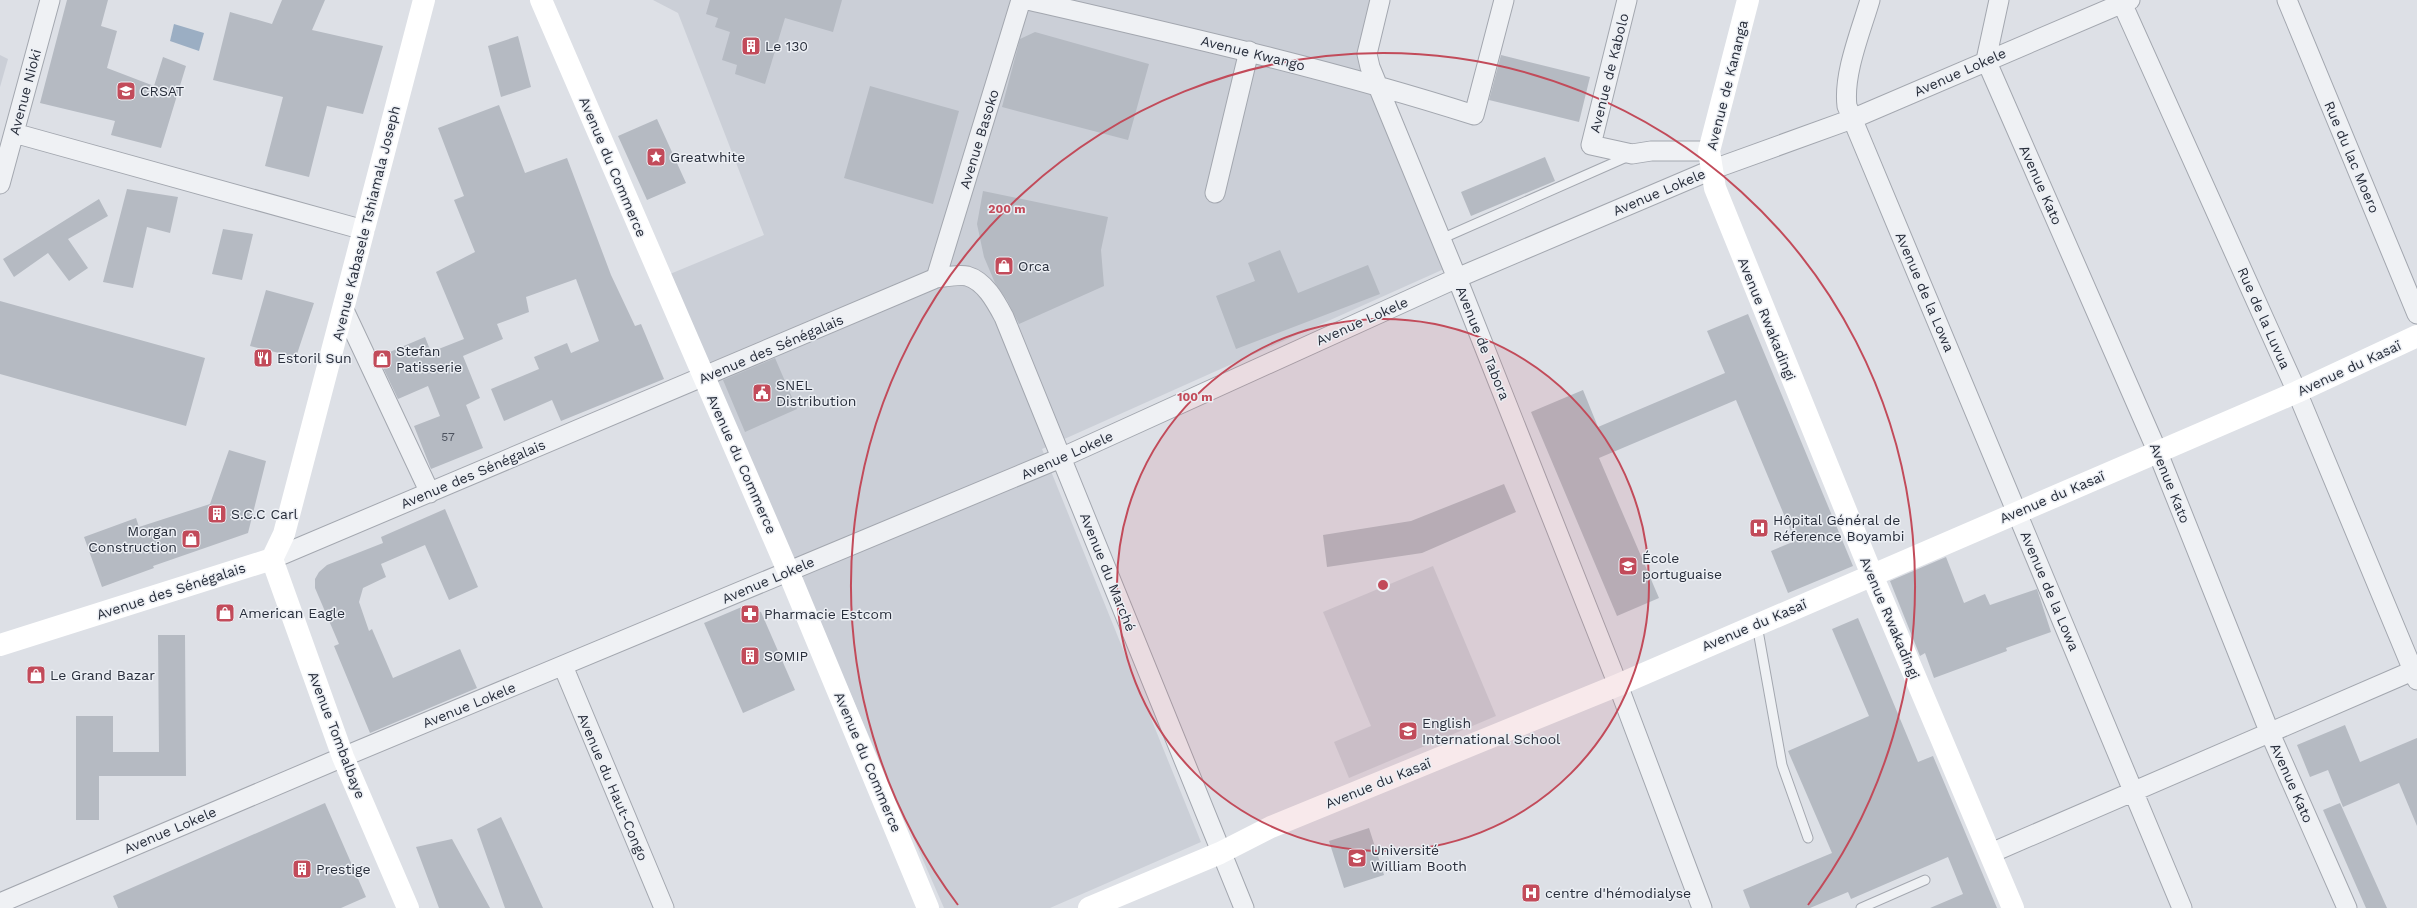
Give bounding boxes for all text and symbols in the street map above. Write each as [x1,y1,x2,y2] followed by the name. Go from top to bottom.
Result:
[1586,12,1632,134] street label: Avenue de Kabolo
[1703,18,1751,152] street label: Avenue de Kananga
[1199,32,1307,74] street label: Avenue Kwango
[740,35,762,57] building icon: Le 130
[765,38,808,54] place label: Le 130
[1912,45,2008,99] street label: Avenue Lokele
[6,47,44,137] street label: Avenue Nioki
[115,80,137,102] school or university icon: CRSAT
[140,83,185,99] place label: CRSAT
[956,87,1002,191] street label: Avenue Basoko
[576,95,650,239] street label: Avenue du Commerce
[2321,99,2383,215] street label: Rue du lac Moero
[329,104,403,342] street label: Avenue Kabasele Tshiamala Joseph
[2016,143,2066,227] street label: Avenue Kato
[645,146,667,168] place icon: Greatwhite
[670,149,745,165] place label: Greatwhite
[1610,165,1708,219] street label: Avenue Lokele
[988,202,1026,216] text: 200 m
[1893,230,1957,354] street label: Avenue de la Lowa
[993,255,1015,277] shop icon: Orca
[1735,255,1799,383] street label: Avenue Rwakadingi
[1018,258,1050,274] place label: Orca
[2234,265,2294,371] street label: Rue de la Luvua
[1453,284,1513,402] street label: Avenue de Tabora
[1314,294,1410,348] street label: Avenue Lokele
[696,311,846,387] street label: Avenue des Sénégalais
[2295,337,2404,399] street label: Avenue du Kasaï
[396,343,462,375] place label: Stefan Patisserie
[252,347,274,369] restaurant icon: Estoril Sun
[371,348,393,370] shop icon: Stefan Patisserie
[277,350,352,366] place label: Estoril Sun
[776,377,857,409] place label: SNEL Distribution
[751,382,773,404] public building icon: SNEL Distribution
[1177,390,1213,404] text: 100 m
[704,392,780,536] street label: Avenue du Commerce
[1019,428,1115,482] street label: Avenue Lokele
[441,430,455,444] house number: 57
[398,436,548,512] street label: Avenue des Sénégalais
[2147,441,2193,525] street label: Avenue Kato
[1997,468,2107,526] street label: Avenue du Kasaï
[206,503,228,525] building icon: S.C.C Carl
[231,506,299,522] place label: S.C.C Carl
[1077,510,1139,634] street label: Avenue du Marché
[1773,512,1905,544] place label: Hôpital Général de Réference Boyambi
[1748,517,1770,539] hospital icon: Hôpital Général de Réference Boyambi
[88,523,177,555] place label: Morgan Construction
[180,528,202,550] shop icon: Morgan Construction
[2018,529,2082,653] street label: Avenue de la Lowa
[1642,550,1722,582] place label: École portuguaise
[719,553,817,607] street label: Avenue Lokele
[1617,555,1639,577] school or university icon: École portuguaise
[1857,555,1923,681] street label: Avenue Rwakadingi
[94,559,248,623] street label: Avenue des Sénégalais
[1376,578,1390,592] centre of rings
[1699,596,1809,654] street label: Avenue du Kasaï
[214,602,236,624] shop icon: American Eagle
[739,603,761,625] pharmacy icon: Pharmacie Estcom
[239,605,345,621] place label: American Eagle
[764,606,892,622] place label: Pharmacie Estcom
[739,645,761,667] building icon: SOMIP
[764,648,808,664] place label: SOMIP
[25,664,47,686] shop icon: Le Grand Bazar
[50,667,155,683] place label: Le Grand Bazar
[305,669,369,801] street label: Avenue Tombalbaye
[420,679,518,731] street label: Avenue Lokele
[831,690,905,834] street label: Avenue du Commerce
[575,711,651,863] street label: Avenue du Haut-Congo
[1422,715,1561,747] place label: English International School
[1397,720,1419,742] school or university icon: English International School
[2267,741,2317,825] street label: Avenue Kato
[1323,754,1433,811] street label: Avenue du Kasaï
[121,803,219,857] street label: Avenue Lokele
[1371,842,1467,874] place label: Université William Booth
[1346,847,1368,869] school or university icon: Université William Booth
[291,858,313,880] building icon: Prestige
[316,861,371,877] place label: Prestige
[1520,882,1542,904] hospital icon: centre d'hémodialyse
[1545,885,1691,901] place label: centre d'hémodialyse

